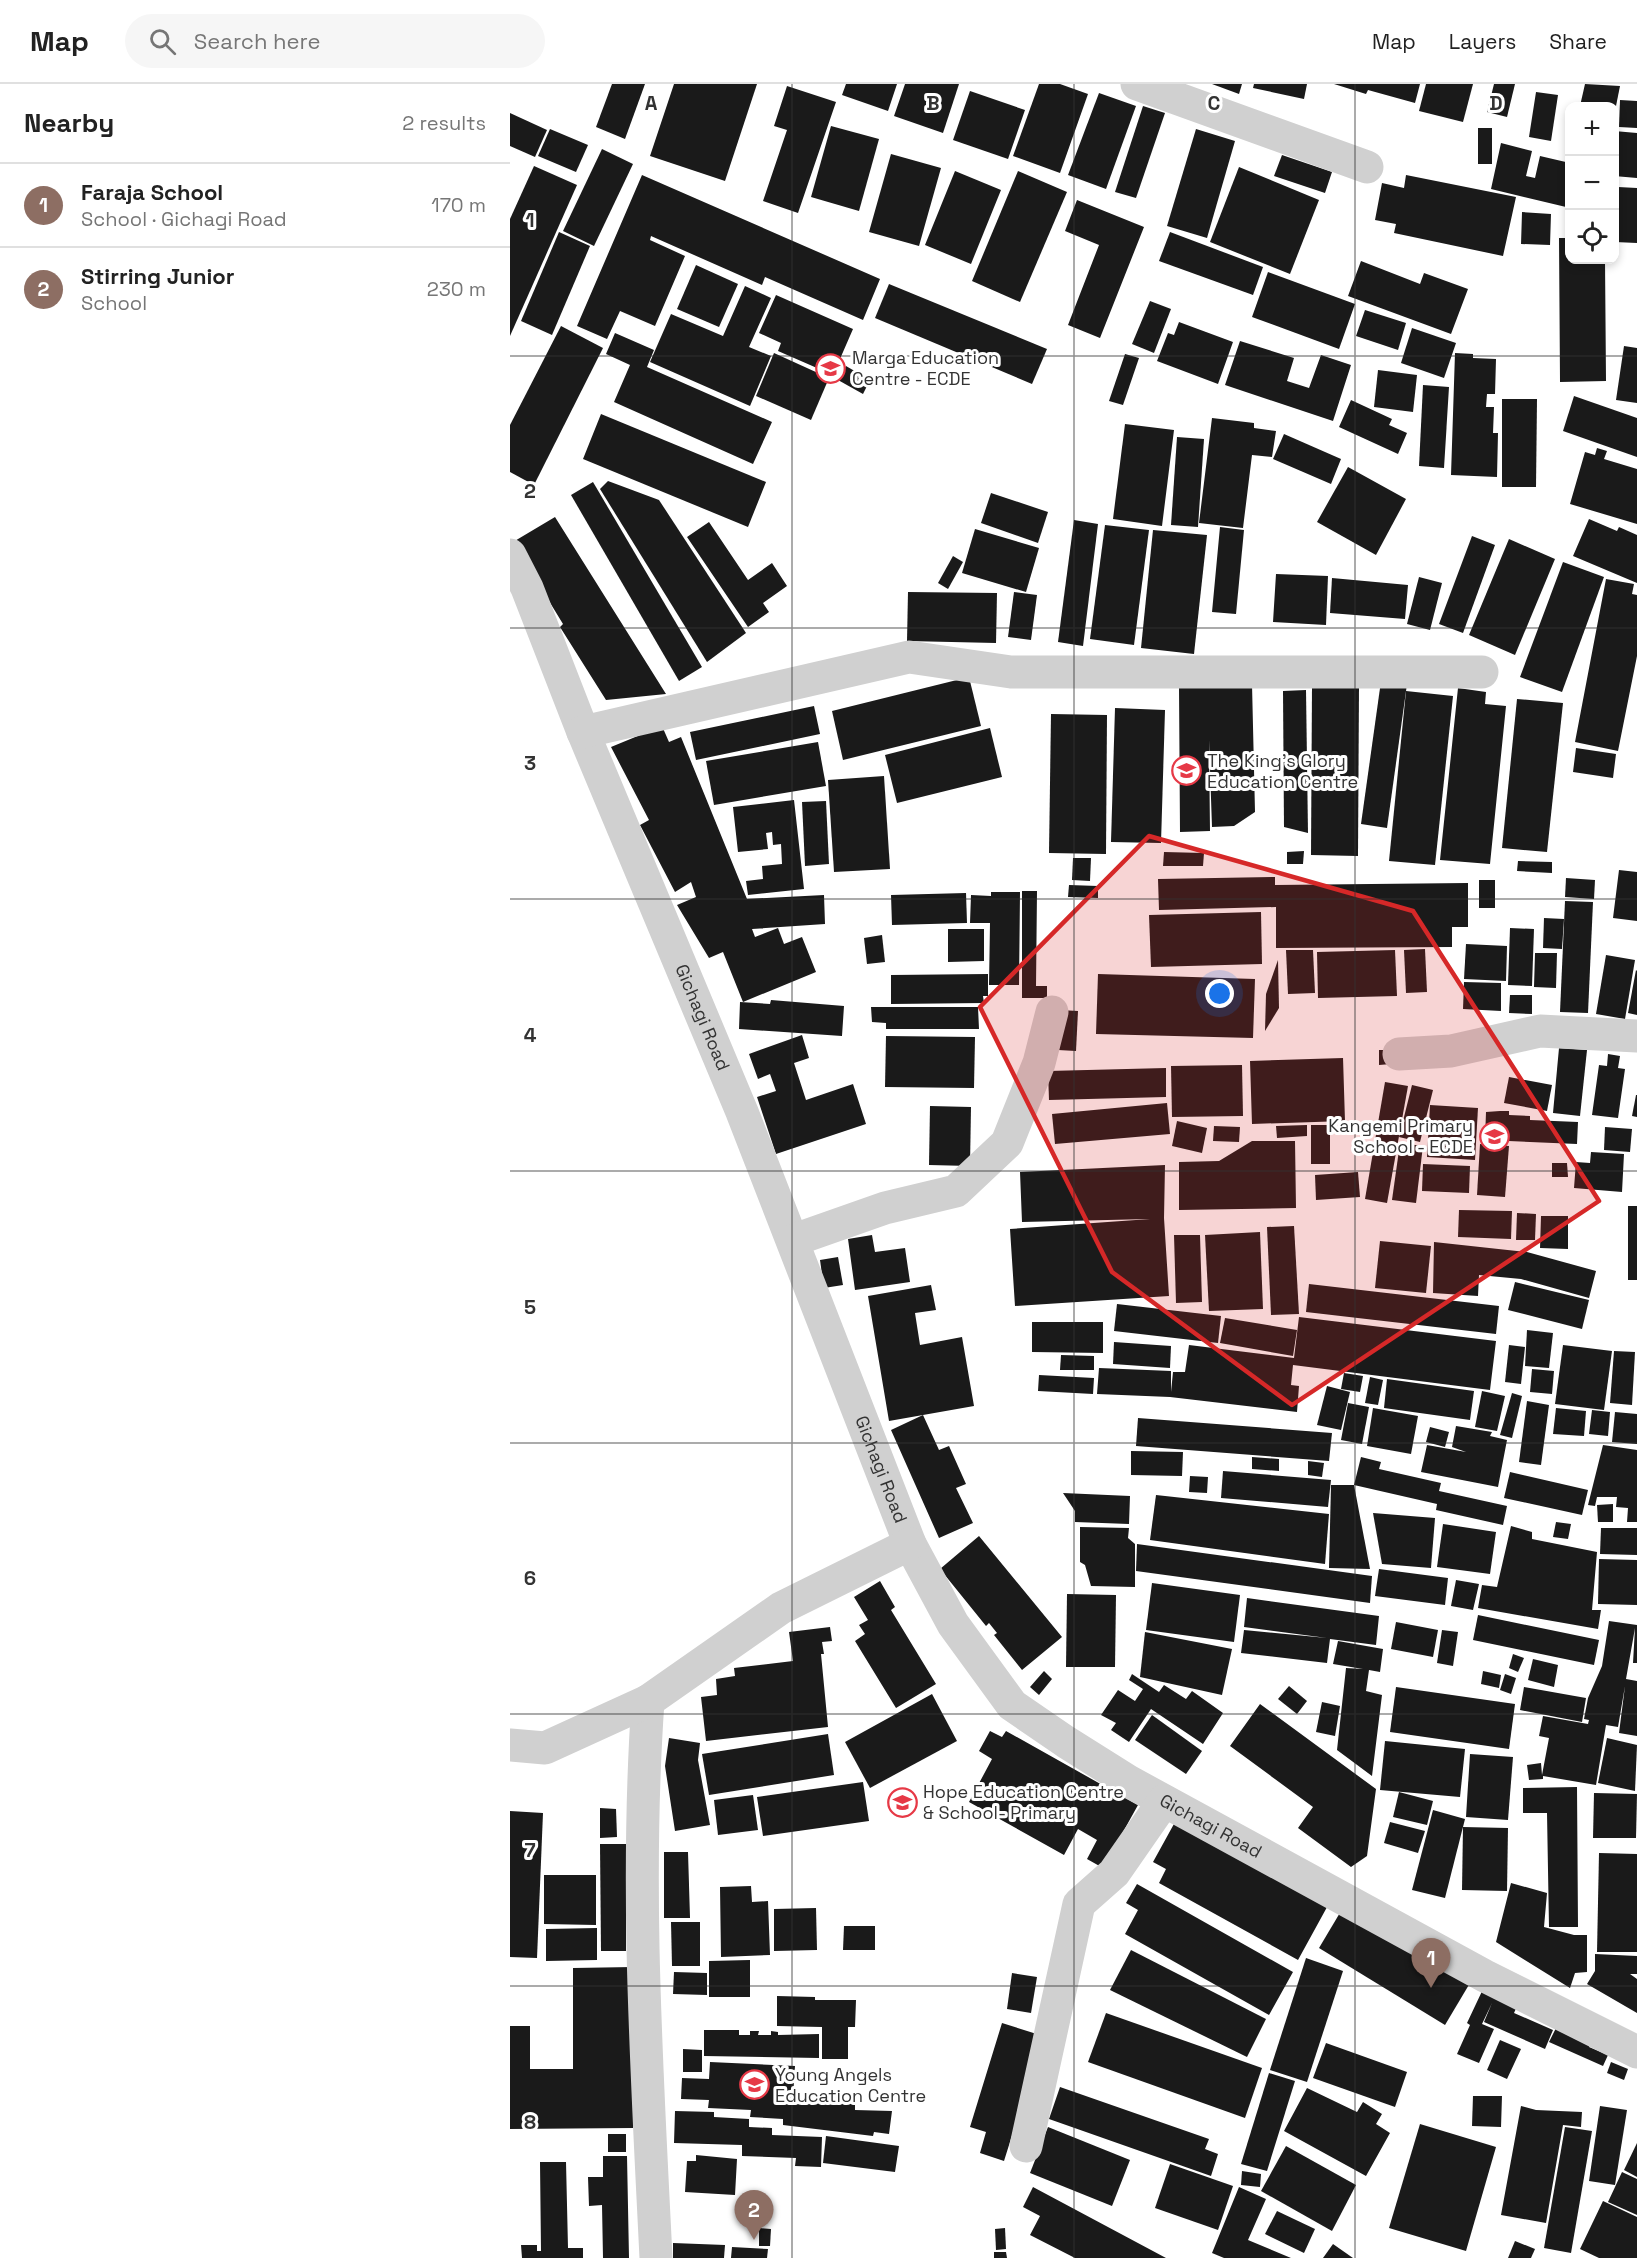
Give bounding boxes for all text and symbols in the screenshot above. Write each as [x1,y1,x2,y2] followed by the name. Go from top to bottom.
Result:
[125,14,545,68] search box
[30,23,89,59] text: Map
[146,25,179,58] icon: search
[194,27,321,55] text: Search here
[1372,28,1416,55] text: Map
[1449,28,1516,55] text: Layers
[1549,28,1607,55] text: Share
[645,90,658,116] text: A
[926,90,940,116] text: B
[1208,90,1221,116] text: C
[1489,90,1503,116] text: D
[1565,102,1619,264] map controls
[1565,102,1619,156] button: +
[24,106,114,140] text: Nearby
[402,110,486,136] text: 2 results
[1565,156,1619,210] button: −
[81,178,223,206] text: Faraja School
[39,192,48,218] text: 1
[431,192,486,218] text: 170 m
[81,206,287,232] text: School · Gichagi Road
[525,207,535,233] text: 1
[1565,210,1619,264] button: locate
[81,262,234,290] text: Stirring Junior
[38,276,49,302] text: 2
[427,276,486,302] text: 230 m
[81,290,147,316] text: School
[852,346,999,390] place label: Marga Education Centre - ECDE
[815,352,847,384] school or university icon: Marga Education Centre - ECDE
[524,478,536,504] text: 2
[1207,749,1358,793] place label: The King's Glory Education Centre
[524,750,536,776] text: 3
[1170,755,1202,787] school or university icon: The King's Glory Education Centre
[670,961,735,1074] street label: Gichagi Road
[1205,979,1234,1008] your location
[524,1022,537,1048] text: 4
[1328,1114,1473,1158] place label: Kangemi Primary School - ECDE
[1478,1120,1510,1152] school or university icon: Kangemi Primary School - ECDE
[524,1294,536,1320] text: 5
[850,1412,913,1526] street label: Gichagi Road
[524,1565,536,1591] text: 6
[923,1780,1124,1824] place label: Hope Education Centre & School- Primary
[886,1786,918,1818] school or university icon: Hope Education Centre & School- Primary
[1156,1789,1266,1863] street label: Gichagi Road
[524,1837,536,1863] text: 7
[1412,1938,1450,1988] pin: 1
[775,2063,926,2107] place label: Young Angels Education Centre
[738,2069,770,2101] school or university icon: Young Angels Education Centre
[524,2109,536,2135] text: 8
[734,2190,774,2240] pin: 2

